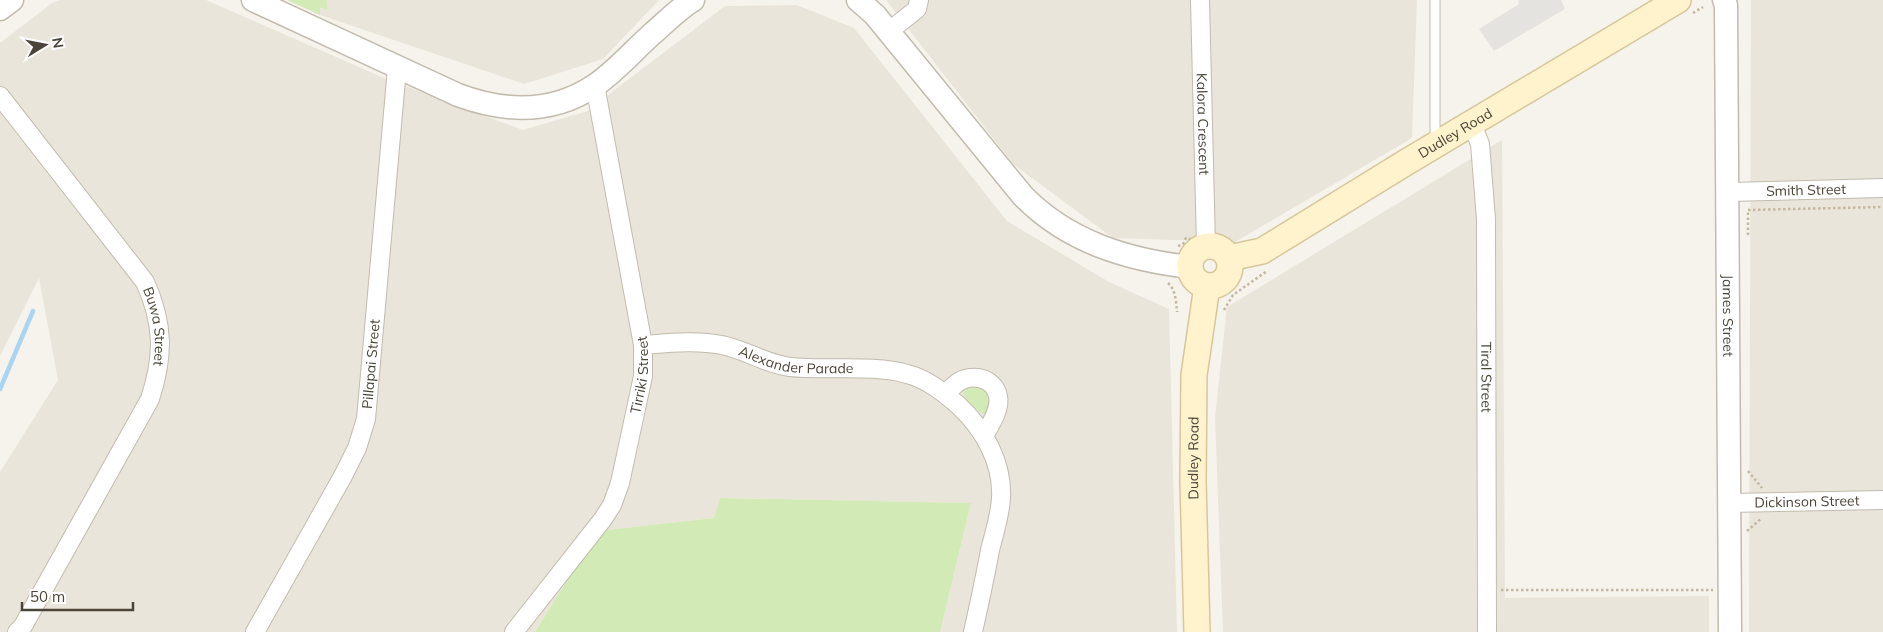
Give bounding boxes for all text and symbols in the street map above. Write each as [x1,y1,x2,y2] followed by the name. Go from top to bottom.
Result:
[20,20,70,70] north arrow
[48,36,68,50] text: N
[1193,73,1213,175] street label: Kalora Crescent
[1415,104,1495,162] street label: Dudley Road
[1766,180,1846,200] street label: Smith Street
[1719,274,1737,357] street label: James Street
[139,284,169,367] street label: Buwa Street
[358,318,384,410] street label: Pillapai Street
[626,335,653,416] street label: Tirriki Street
[736,342,853,377] street label: Alexander Parade
[1477,342,1495,413] street label: Tiral Street
[1184,416,1203,500] street label: Dudley Road
[1754,491,1860,512] street label: Dickinson Street
[22,580,134,612] scale bar
[30,587,65,606] text: 50 m

